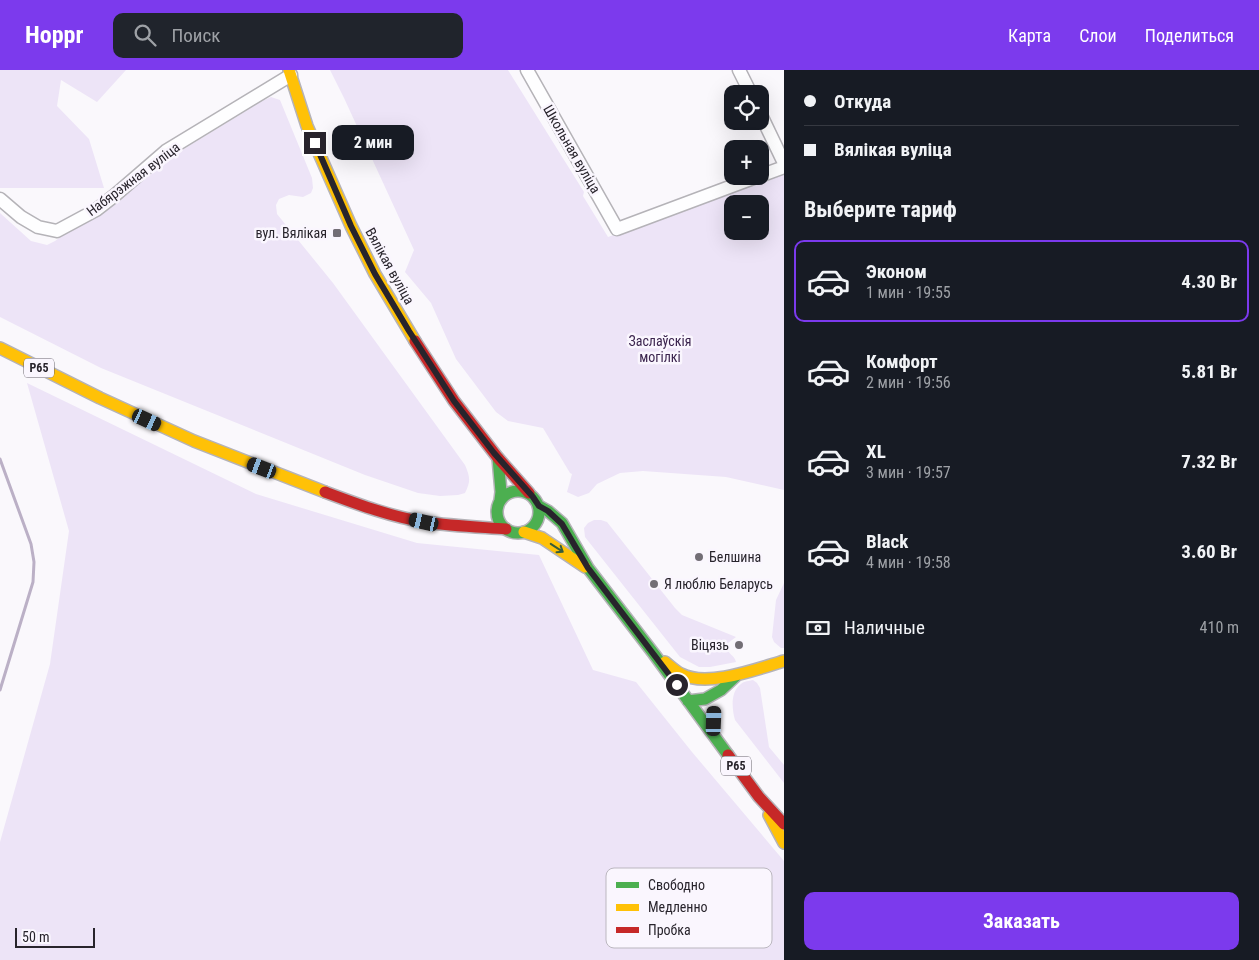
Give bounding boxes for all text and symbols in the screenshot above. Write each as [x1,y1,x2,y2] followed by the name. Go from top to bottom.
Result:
[113,13,463,58] search box
[25,21,83,49] text: Hoppr
[131,21,159,49] icon: search
[171,24,220,47] text: Поиск
[1008,25,1051,46] text: Карта
[1079,25,1117,46] text: Слои
[1145,25,1234,46] text: Поделиться
[724,85,769,240] map controls
[724,85,769,130] button: locate
[834,90,891,113] text: Откуда
[540,102,604,196] street label: Школьная вуліца
[332,126,415,160] callout: 2 мин
[304,132,326,154] route end
[354,133,392,152] text: 2 мин
[834,138,952,161] text: Вялікая вуліца
[83,139,183,219] street label: Набярэжная вуліца
[724,140,769,185] button: +
[724,195,769,240] button: −
[804,197,957,222] text: Выберите тариф
[255,225,327,241] place label: вул. Вялікая
[362,225,418,307] street label: Вялікая вуліца
[331,227,343,239] marker: вул. Вялікая
[806,259,851,304] icon: car
[866,260,927,283] text: Эконом
[1181,270,1237,293] text: 4.30 Br
[866,283,951,302] text: 1 мин · 19:55
[628,333,692,365] park label: Заслаўскія могілкі
[806,349,851,394] icon: car
[866,350,938,373] text: Комфорт
[24,358,54,378] road number: Р65
[1181,360,1237,383] text: 5.81 Br
[866,373,951,392] text: 2 мин · 19:56
[130,407,163,433] car
[806,439,851,484] icon: car
[866,440,886,463] text: XL
[1181,450,1237,473] text: 7.32 Br
[245,456,278,480] car
[866,463,951,482] text: 3 мин · 19:57
[407,511,440,533] car
[806,529,851,574] icon: car
[866,530,908,553] text: Black
[1181,540,1237,563] text: 3.60 Br
[549,543,563,553] one-way arrow
[709,549,761,565] place label: Белшина
[693,551,705,563] marker: Белшина
[866,553,951,572] text: 4 мин · 19:58
[664,576,773,592] place label: Я люблю Беларусь
[648,578,660,590] marker: Я люблю Беларусь
[804,614,832,642] icon: cash
[844,616,925,639] text: Наличные
[1200,618,1239,637] text: 410 m
[691,637,729,653] place label: Віцязь
[733,639,745,651] marker: Віцязь
[666,674,688,696] route start
[705,706,722,736] car
[721,756,751,776] road number: Р65
[606,868,772,948] legend
[648,877,705,893] text: Свободно
[804,892,1239,950] button: Заказать
[648,899,708,915] text: Медленно
[648,922,691,938] text: Пробка
[15,925,95,948] scale bar
[22,929,50,945] text: 50 m

